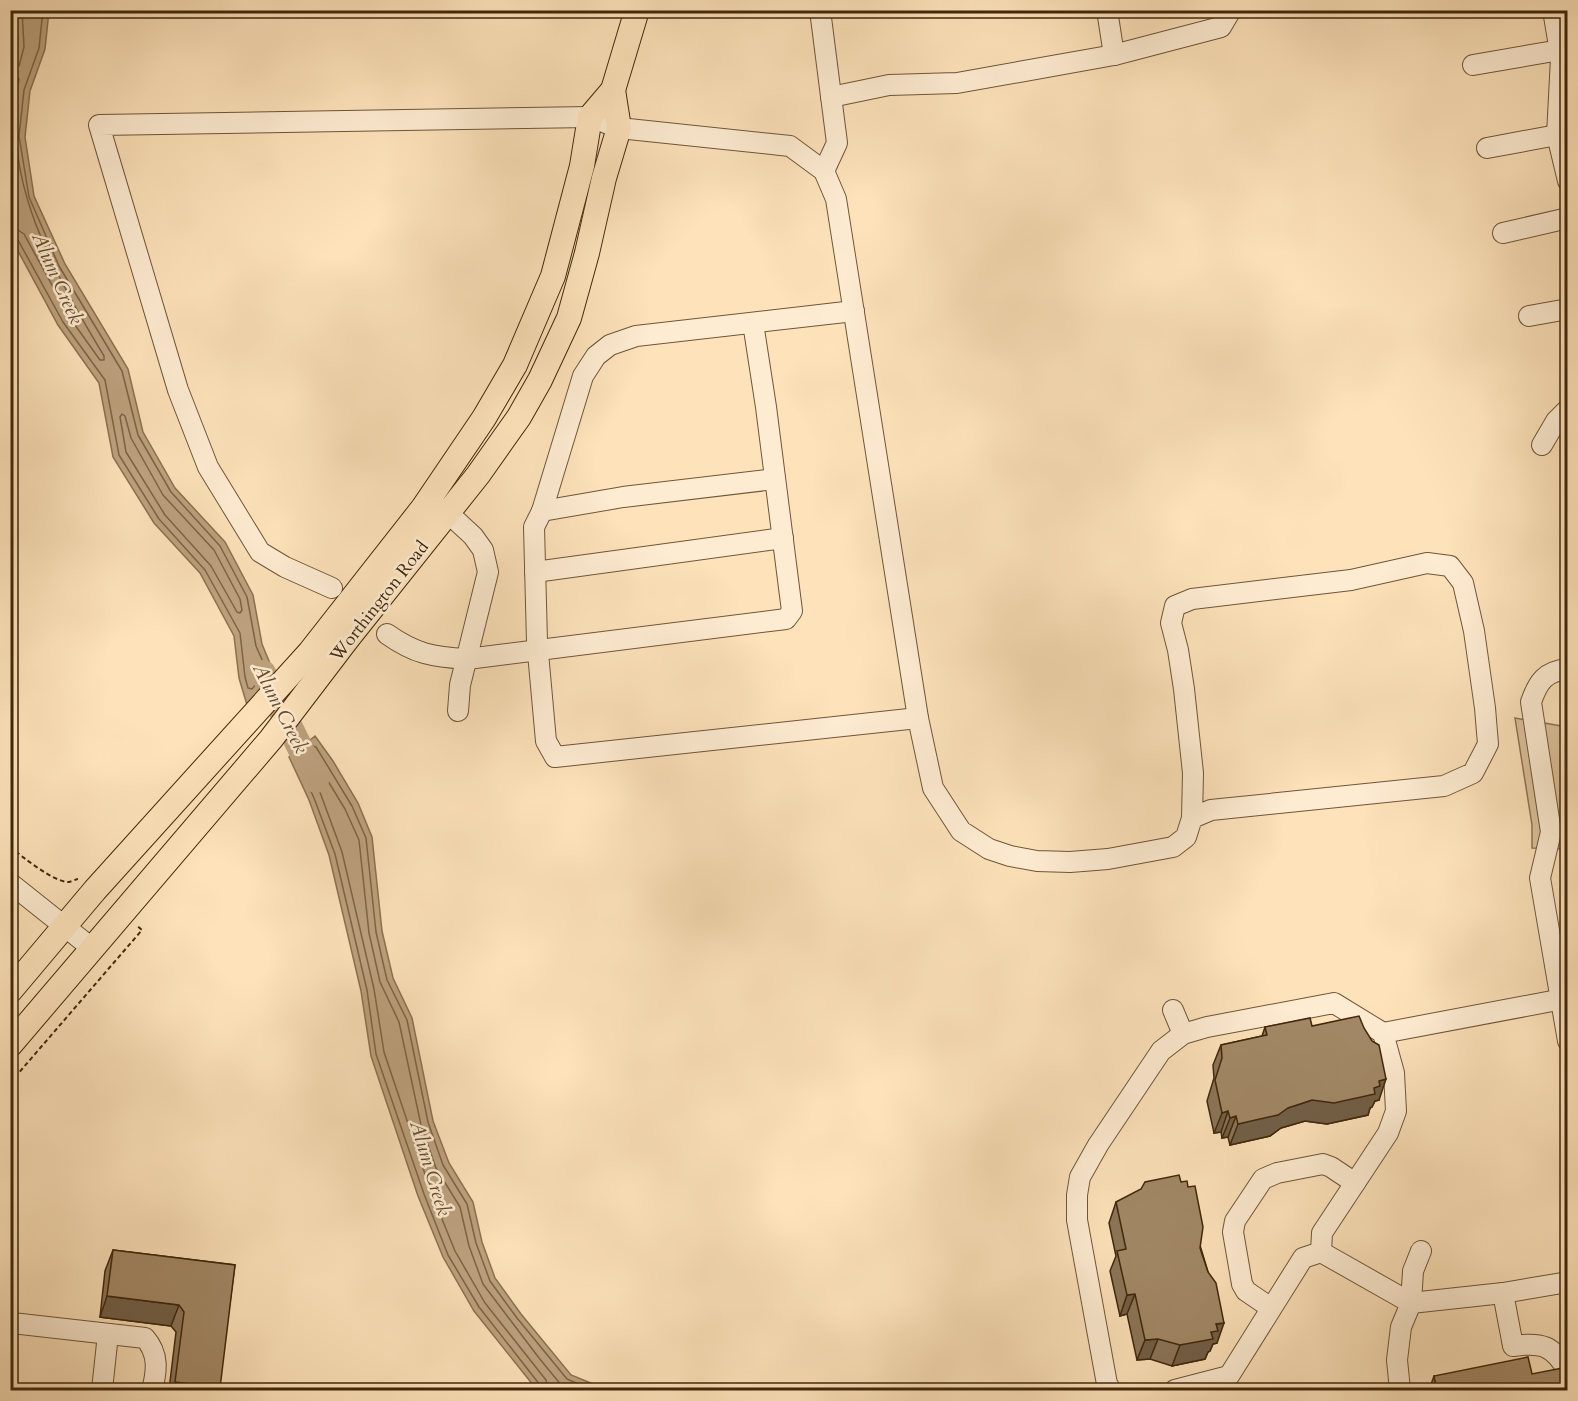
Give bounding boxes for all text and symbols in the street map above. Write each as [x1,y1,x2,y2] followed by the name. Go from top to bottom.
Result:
[25,227,90,329] water label: Alum Creek
[324,535,435,668] street label: Worthington Road
[246,657,315,758] water label: Alum Creek
[403,1116,458,1219] water label: Alum Creek

